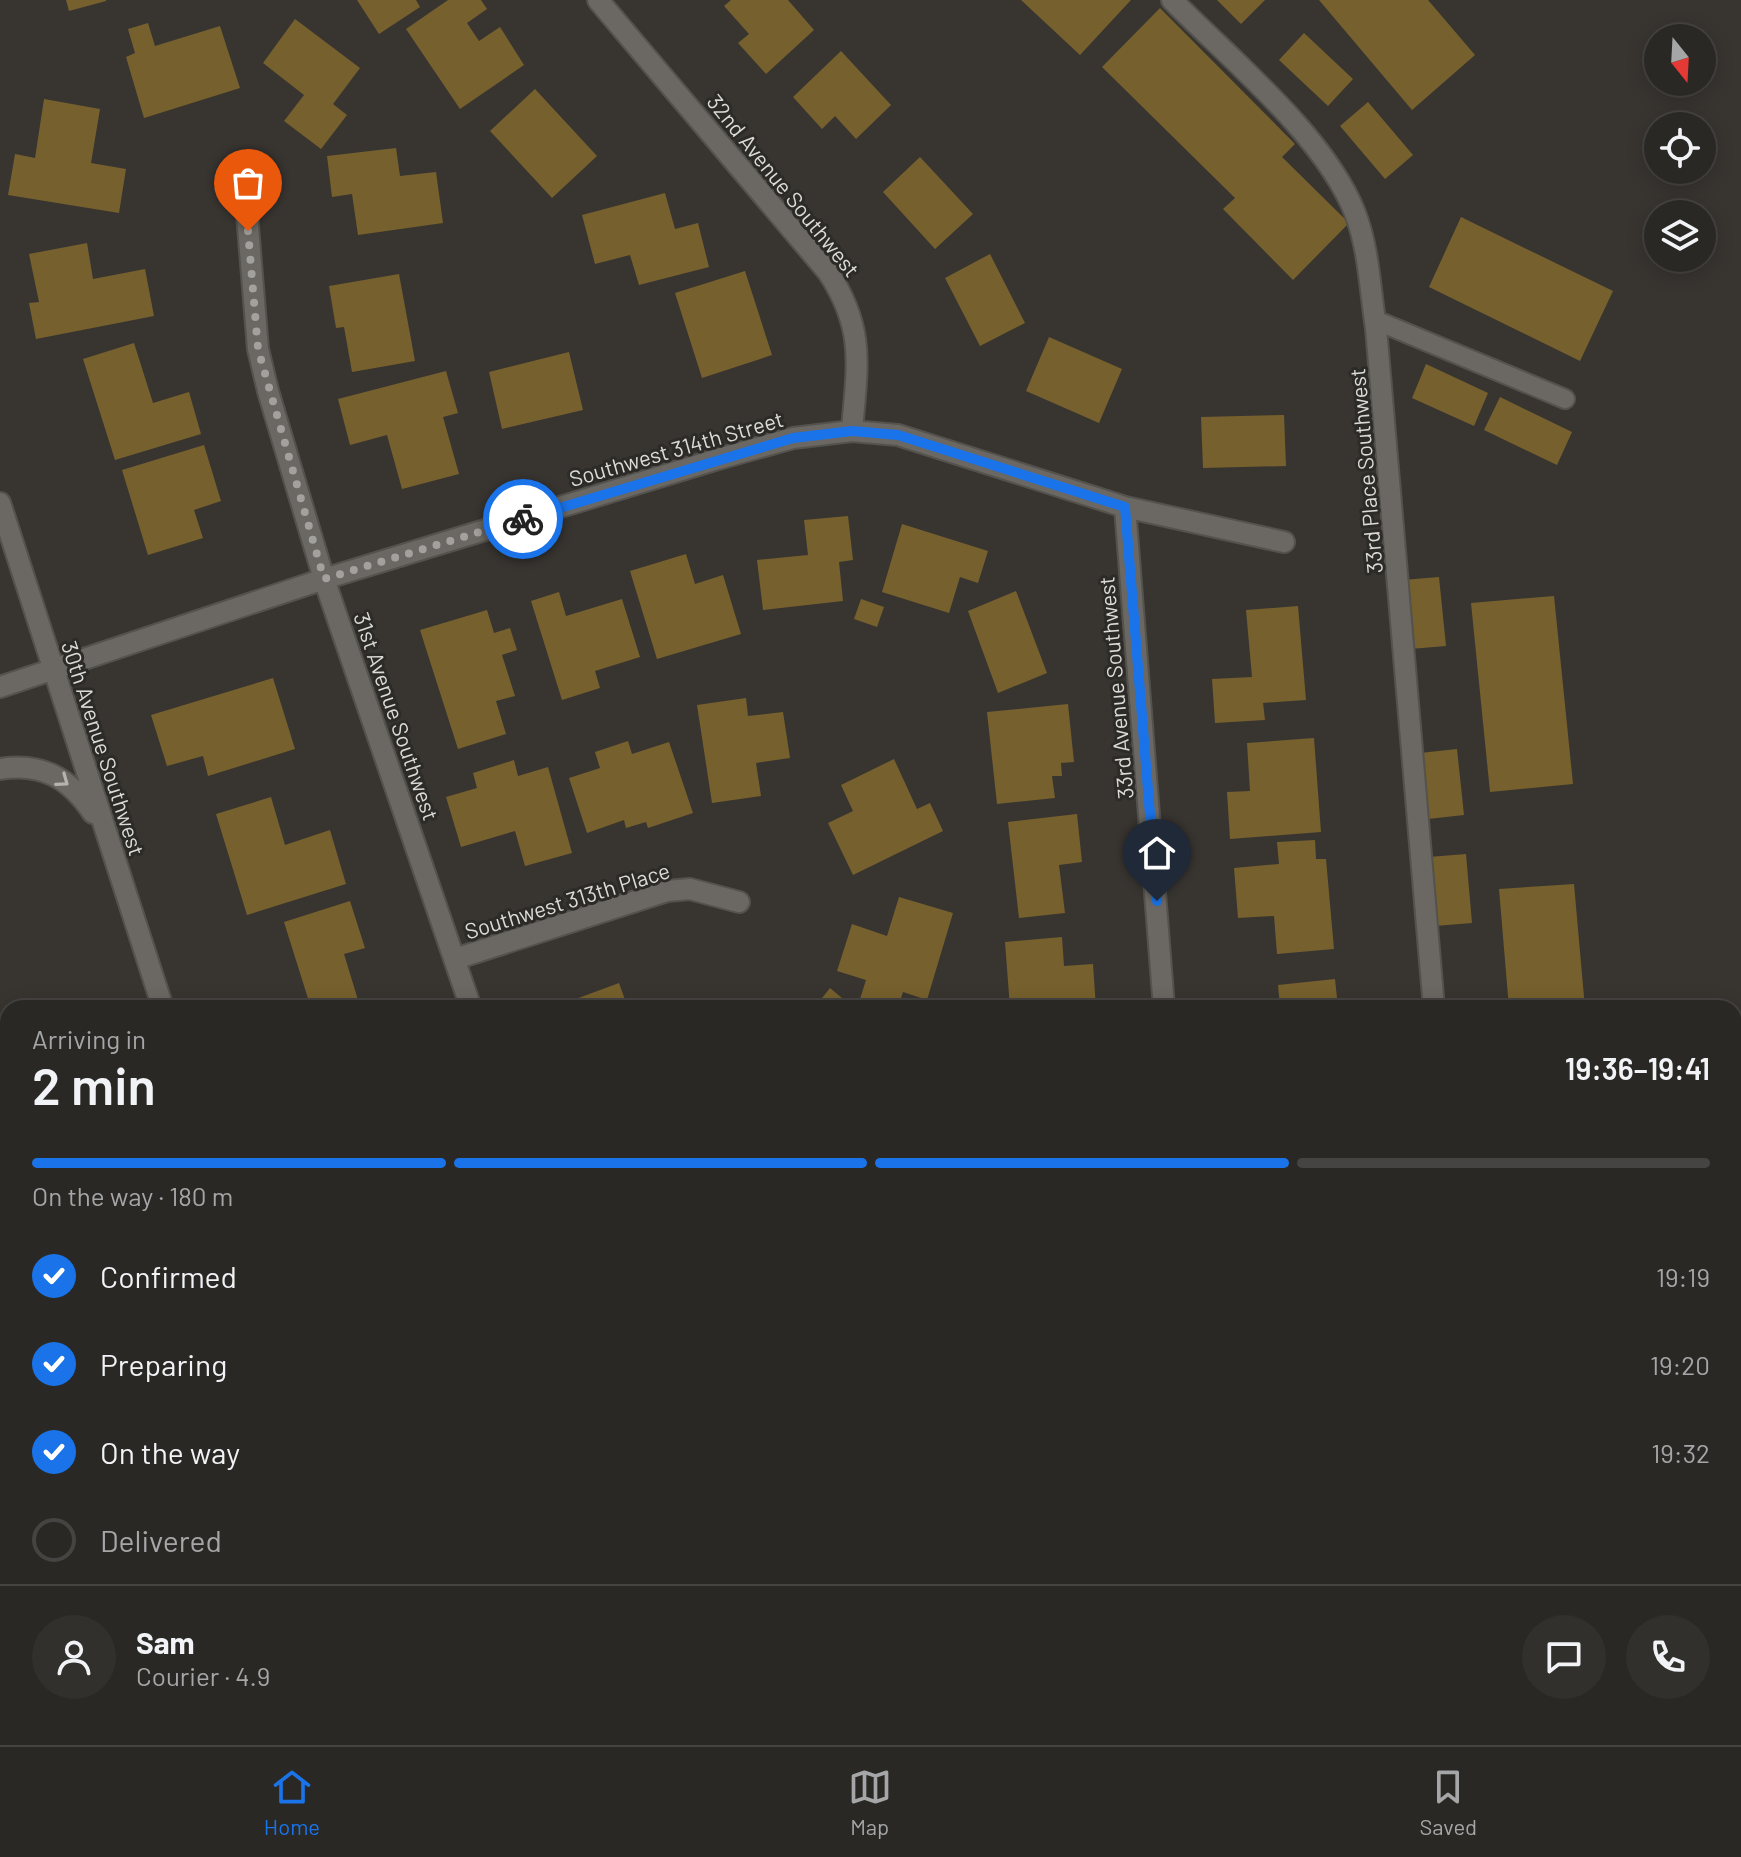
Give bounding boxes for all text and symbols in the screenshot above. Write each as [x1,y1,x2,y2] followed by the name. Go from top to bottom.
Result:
[1644,24,1716,96] north arrow
[1644,24,1716,272] map controls
[702,88,866,282] street label: 32nd Avenue Southwest
[1644,112,1716,184] button: locate
[214,149,282,231] pin
[226,161,270,205] icon: bag
[1644,200,1716,272] button: layers
[1343,367,1387,575] street label: 33rd Place Southwest
[566,405,786,491] street label: Southwest 314th Street
[483,479,563,559] courier
[501,497,545,541] icon: bike
[1092,576,1138,800] street label: 33rd Avenue Southwest
[349,609,445,823] street label: 31st Avenue Southwest
[57,637,151,859] street label: 30th Avenue Southwest
[54,771,69,786] one-way arrow
[1123,819,1191,901] pin
[1135,831,1179,875] icon: home
[461,856,673,944] street label: Southwest 313th Place
[32,1023,146,1054] text: Arriving in
[1565,1050,1710,1086] text: 19:36–19:41
[32,1053,156,1115] text: 2 min
[32,1180,233,1211] text: On the way · 180 m
[32,1254,76,1298] icon: check
[100,1258,237,1294] text: Confirmed
[1656,1261,1710,1292] text: 19:19
[32,1342,76,1386] icon: check
[100,1346,227,1382] text: Preparing
[1650,1349,1710,1380] text: 19:20
[32,1430,76,1474] icon: check
[100,1434,240,1470] text: On the way
[1651,1437,1710,1468] text: 19:32
[100,1522,222,1558] text: Delivered
[32,1615,116,1699] button: person
[1522,1615,1606,1699] button: chat
[1626,1615,1710,1699] button: phone
[136,1624,195,1660] text: Sam
[136,1660,270,1691] text: Courier · 4.9
[264,1765,320,1839] tab: Home
[848,1765,892,1839] tab: Map
[1419,1765,1477,1839] tab: Saved

